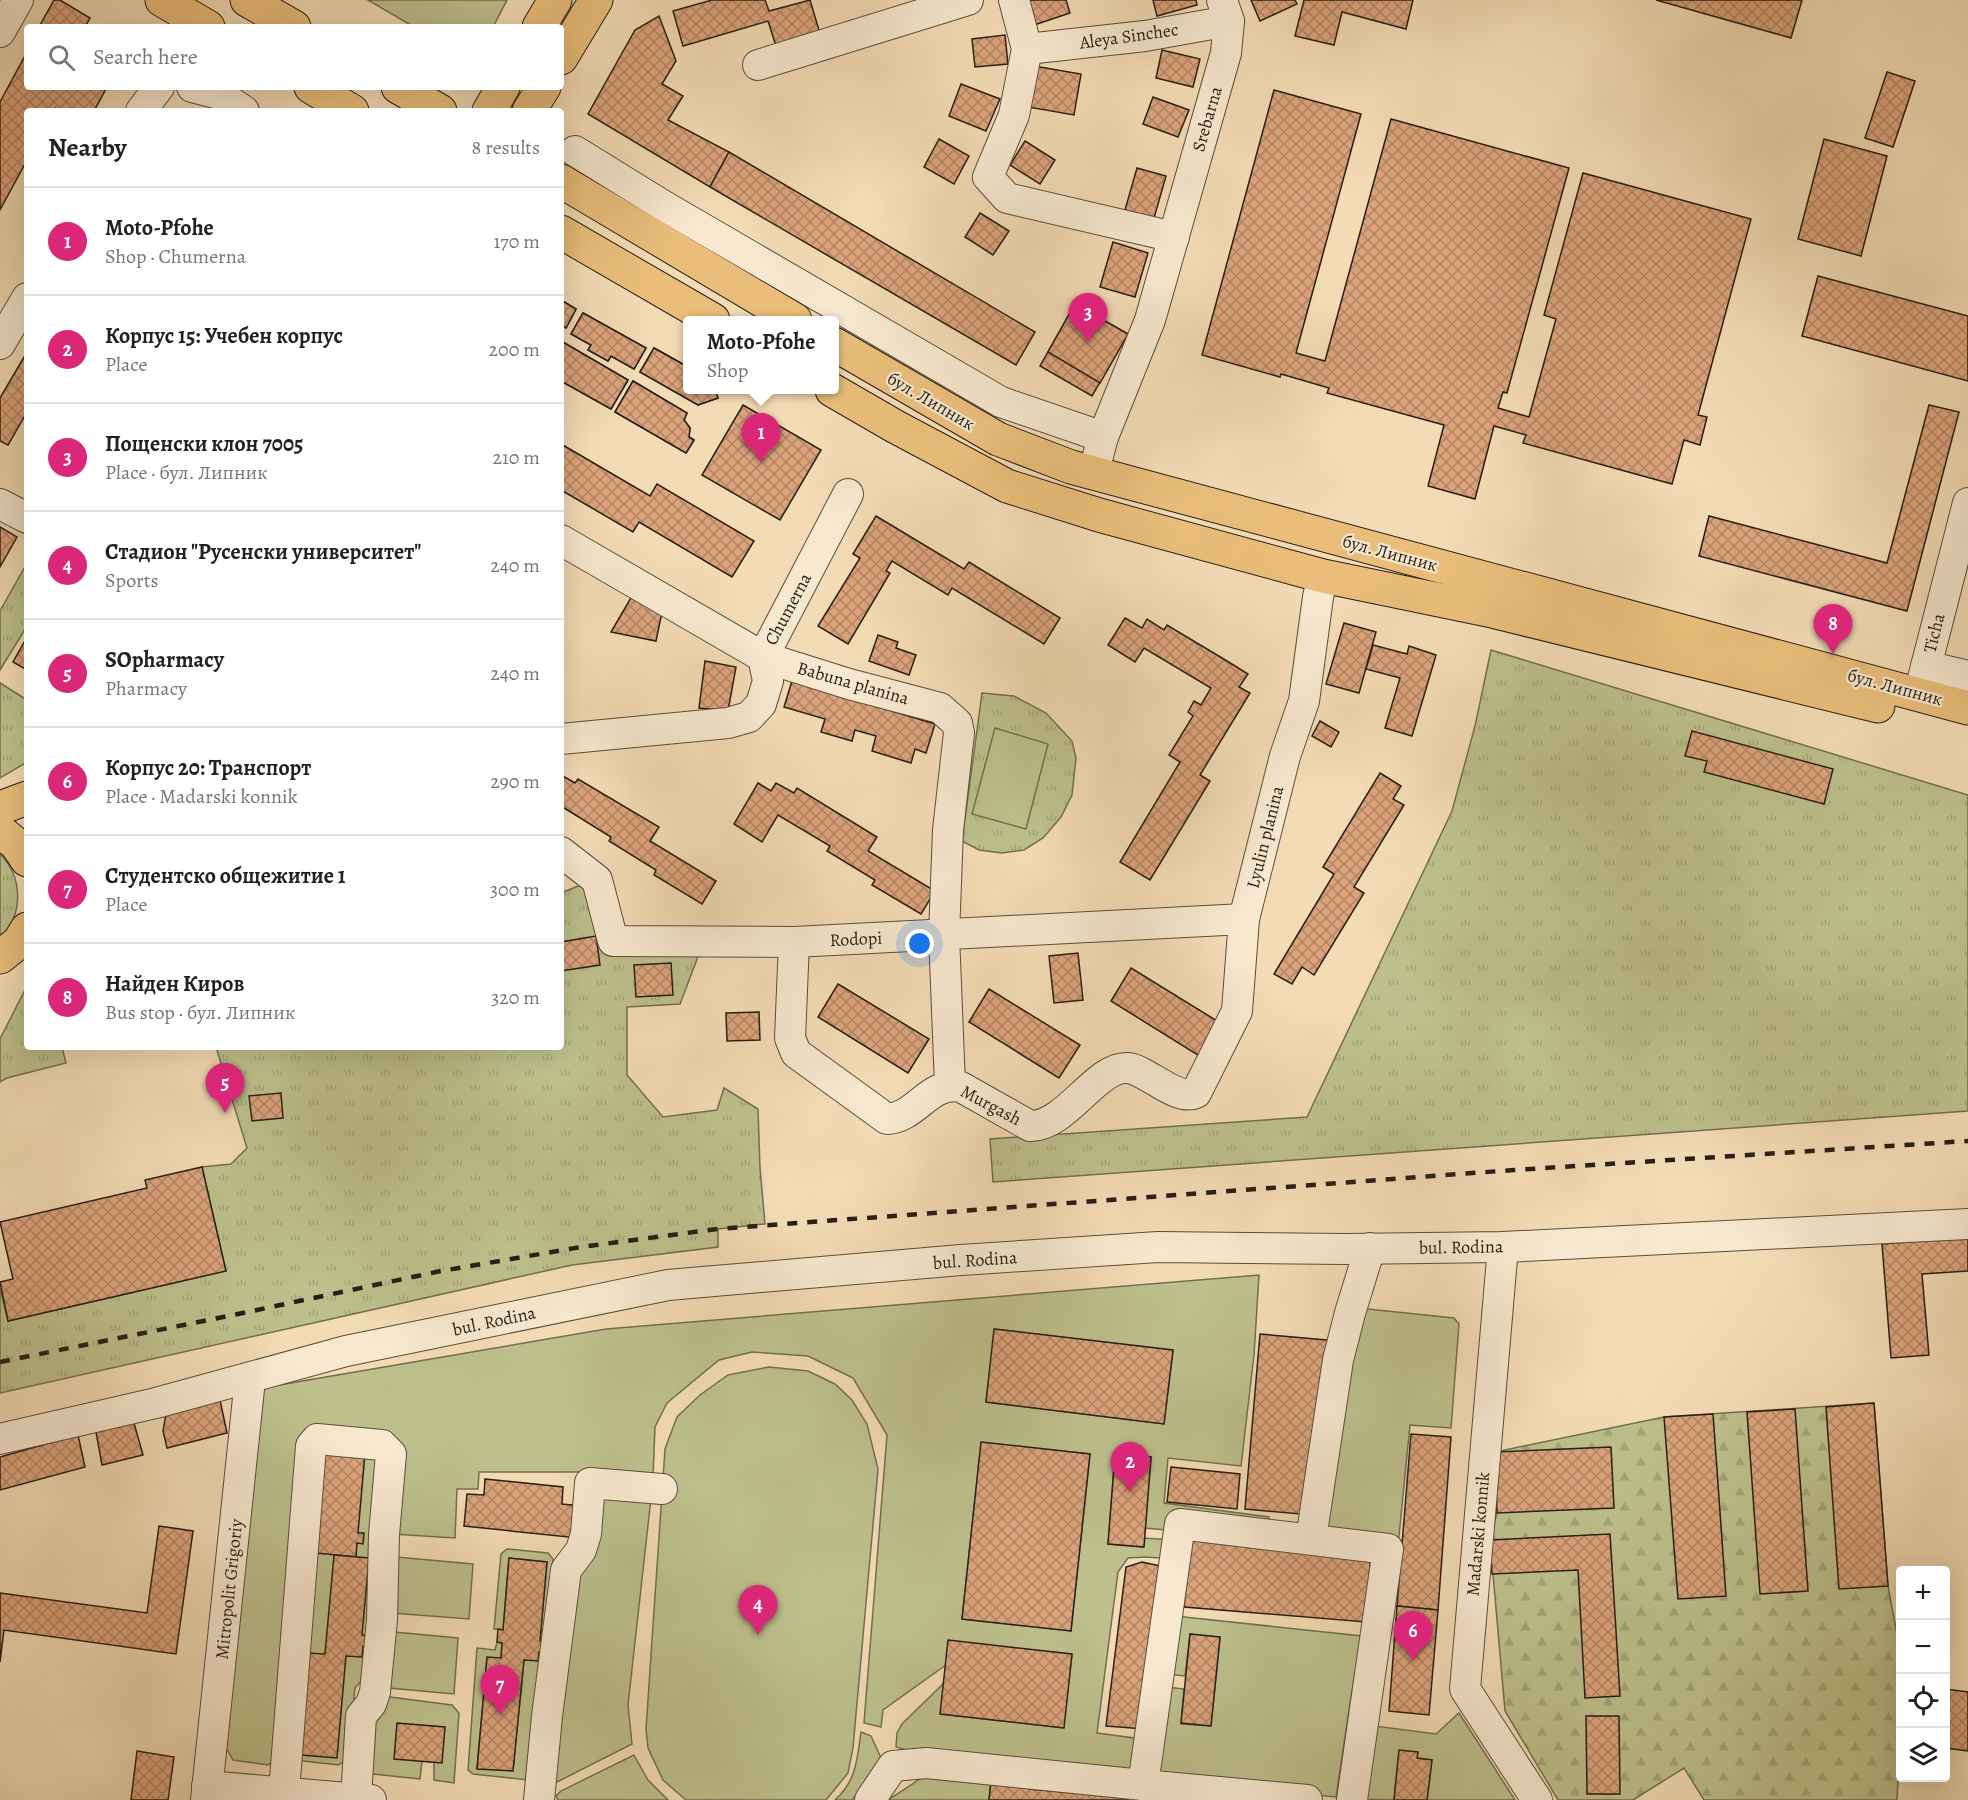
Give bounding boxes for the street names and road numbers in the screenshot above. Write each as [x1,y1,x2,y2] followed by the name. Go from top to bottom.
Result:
[1077,17,1180,55] street label: Aleya Sinchec
[1186,83,1228,154] street label: Srebarna
[883,366,979,436] street label: бул. Липник
[1340,529,1440,577] street label: бул. Липник
[759,568,817,649] street label: Chumerna
[1918,610,1951,655] street label: Ticha
[794,656,912,711] street label: Babuna planina
[1845,663,1945,711] street label: бул. Липник
[1241,783,1289,891] street label: Lyulin planina
[829,926,883,952] street label: Rodopi
[956,1079,1026,1131] street label: Murgash
[1419,1234,1504,1260] street label: bul. Rodina
[932,1245,1019,1275] street label: bul. Rodina
[450,1300,538,1342] street label: bul. Rodina
[1461,1471,1495,1597] street label: Madarski konnik
[210,1517,248,1660] street label: Mitropolit Grigoriy

